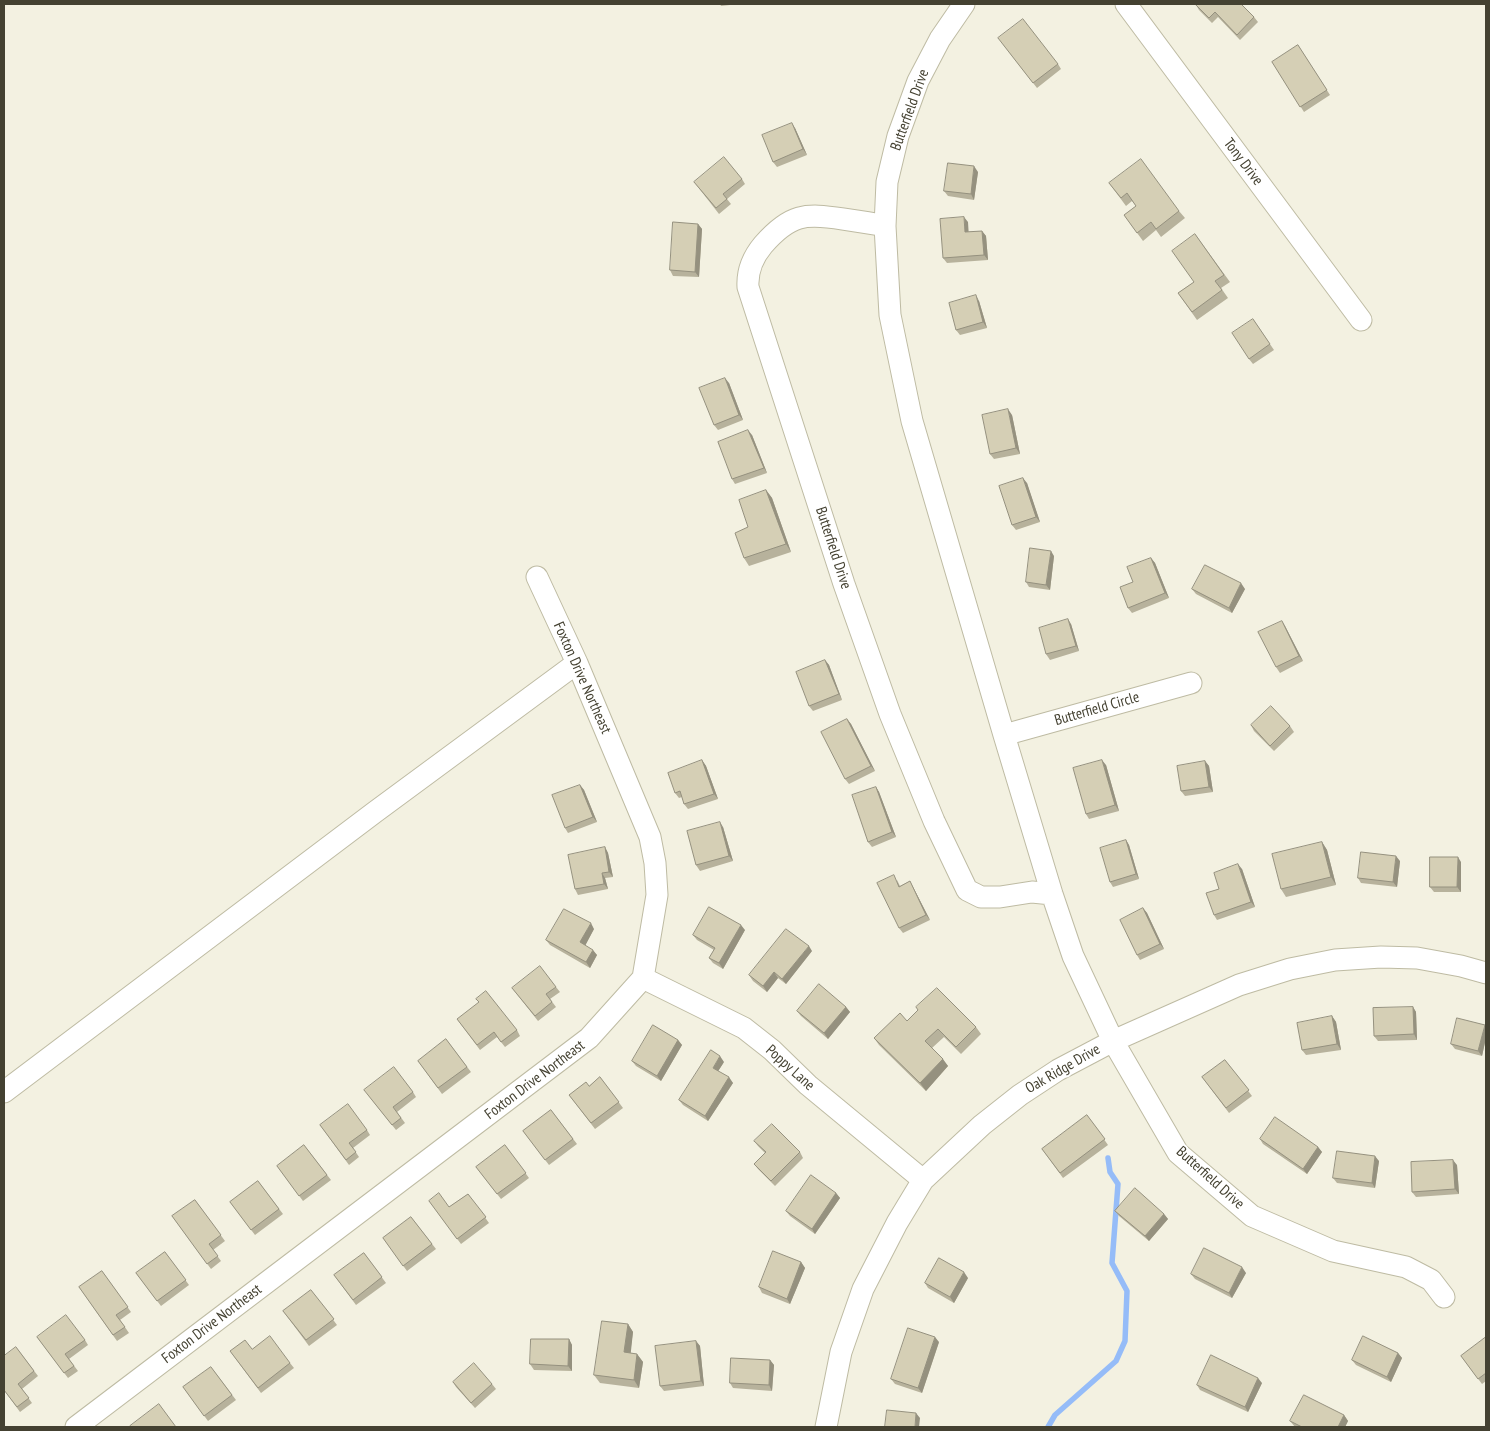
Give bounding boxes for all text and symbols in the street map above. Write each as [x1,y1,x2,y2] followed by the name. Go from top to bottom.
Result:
[887,67,933,153] street label: Butterfield Drive
[1219,135,1267,189] street label: Tony Drive
[811,505,855,591] street label: Butterfield Drive
[549,619,615,737] street label: Foxton Drive Northeast
[1053,688,1141,730] street label: Butterfield Circle
[482,1037,588,1123] street label: Foxton Drive Northeast
[1022,1040,1104,1098] street label: Oak Ridge Drive
[762,1041,818,1095] street label: Poppy Lane
[1172,1143,1248,1213] street label: Butterfield Drive
[159,1281,265,1367] street label: Foxton Drive Northeast

